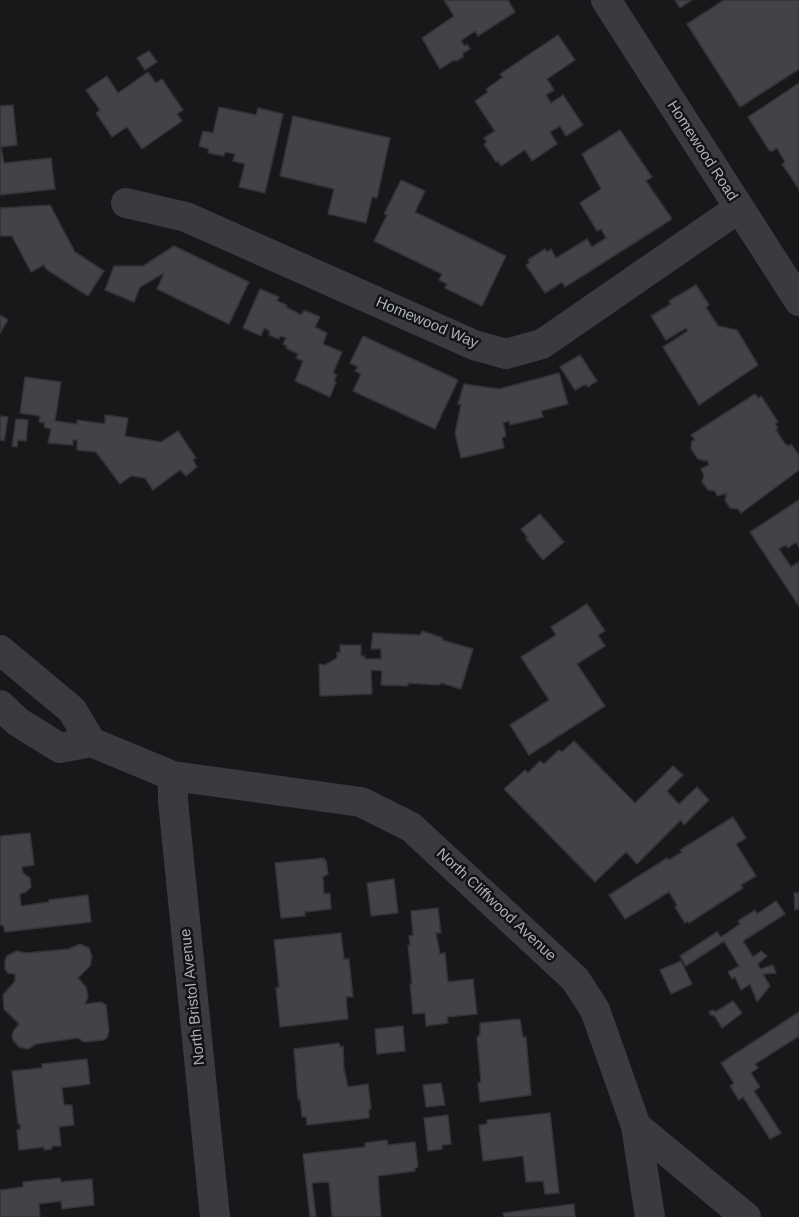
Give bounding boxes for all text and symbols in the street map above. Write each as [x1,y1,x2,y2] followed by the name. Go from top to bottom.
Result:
[663,97,741,205] street label: Homewood Road
[373,293,481,353] street label: Homewood Way
[432,845,560,965] street label: North Cliffwood Avenue
[177,928,209,1066] street label: North Bristol Avenue

